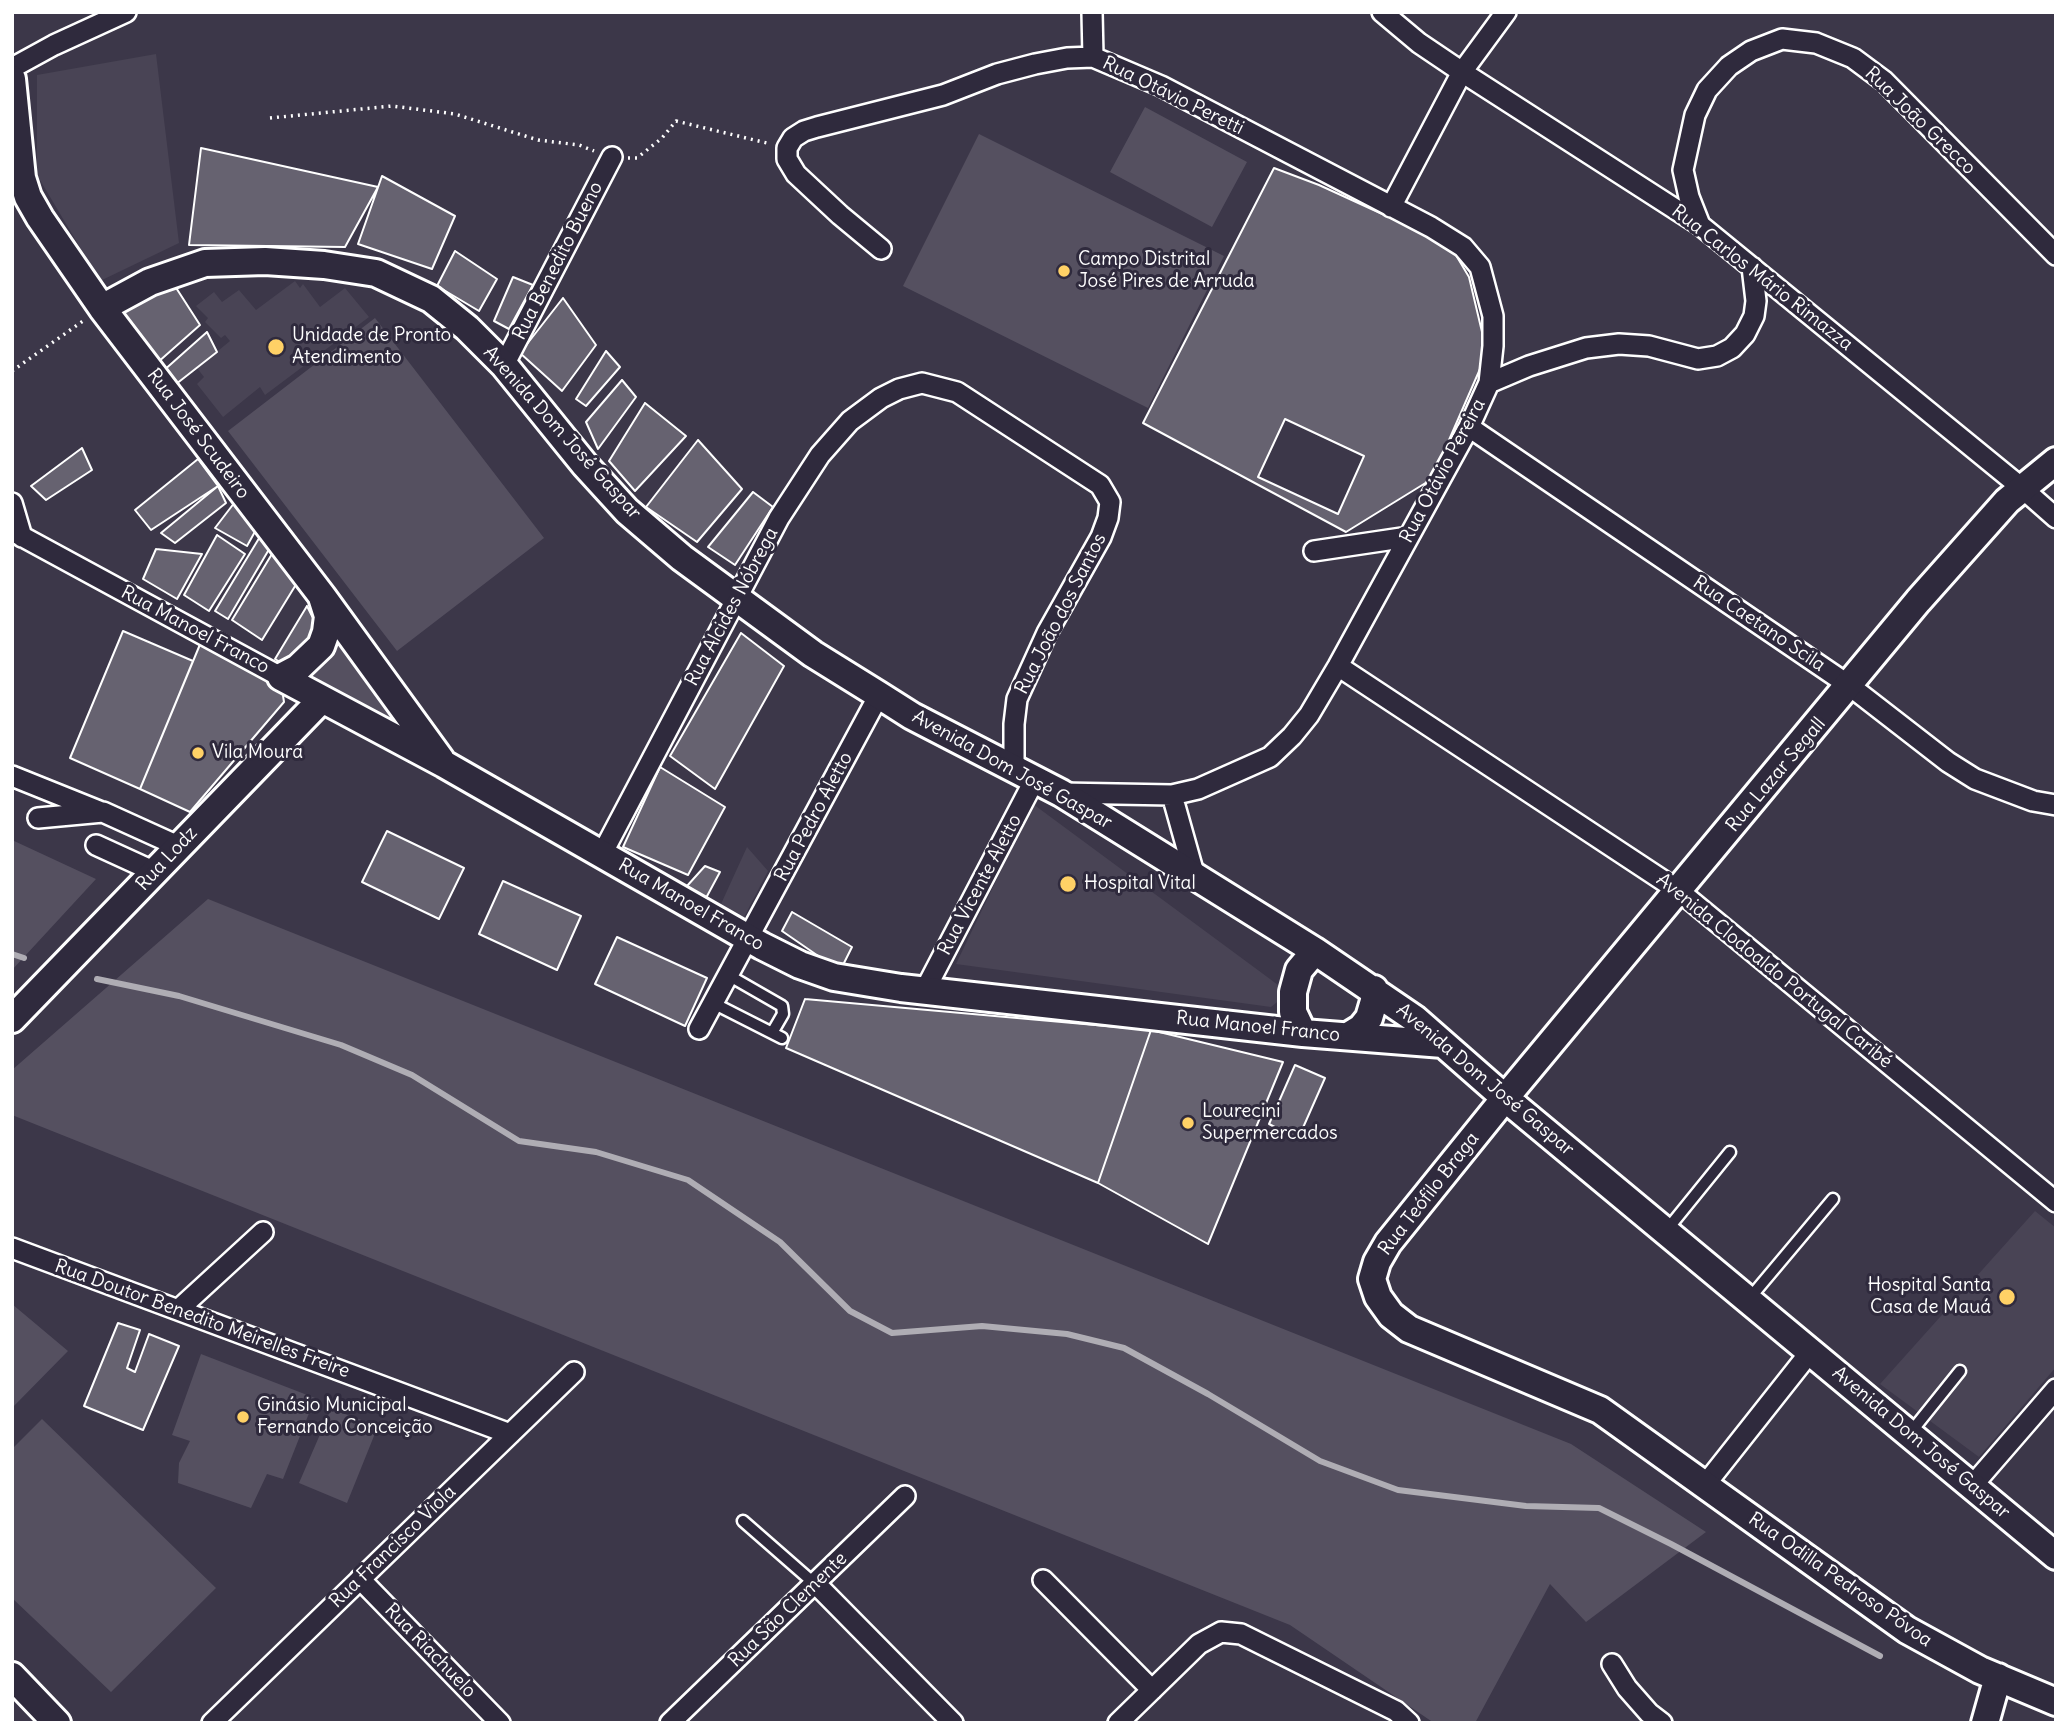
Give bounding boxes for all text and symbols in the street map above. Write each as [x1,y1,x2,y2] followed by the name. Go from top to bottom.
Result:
[1099,52,1247,140] street label: Rua Otávio Peretti
[1860,62,1980,180] street label: Rua João Grecco
[508,178,608,344] street label: Rua Benedito Bueno
[1667,200,1857,356] street label: Rua Carlos Mário Rimazza
[1078,249,1255,293] place label: Campo Distrital José Pires de Arruda
[1056,263,1072,279] marker: Campo Distrital José Pires de Arruda
[292,325,451,369] place label: Unidade de Pronto Atendimento
[266,337,286,357] marker: Unidade de Pronto Atendimento
[478,342,646,524] street label: Avenida Dom José Gaspar
[142,364,254,504] street label: Rua José Scudeiro
[1395,395,1491,547] street label: Rua Otávio Pereira
[681,524,783,690] street label: Rua Alcides Nóbrega
[1011,530,1111,698] street label: Rua João dos Santos
[1688,571,1830,677] street label: Rua Caetano Scila
[117,581,273,679] street label: Rua Manoel Franco
[908,705,1116,835] street label: Avenida Dom José Gaspar
[1722,713,1830,837] street label: Rua Lazar Segall
[212,742,303,764] place label: Vila Moura
[190,745,206,761] marker: Vila Moura
[770,748,858,886] street label: Rua Pedro Aletto
[933,811,1027,959] street label: Rua Vicente Aletto
[132,822,202,896] street label: Rua Lodz
[614,854,768,956] street label: Rua Manoel Franco
[1651,869,1897,1073] street label: Avenida Clodoaldo Portugal Caribé
[1084,873,1196,895] place label: Hospital Vital
[1058,874,1078,894] marker: Hospital Vital
[1391,999,1579,1161] street label: Avenida Dom José Gaspar
[1175,1007,1341,1047] street label: Rua Manoel Franco
[1202,1101,1338,1145] place label: Lourecini Supermercados
[1180,1115,1196,1131] marker: Lourecini Supermercados
[1374,1128,1484,1260] street label: Rua Teófilo Braga
[51,1255,353,1383] street label: Rua Doutor Benedito Meirelles Freire
[1867,1275,1991,1319] place label: Hospital Santa Casa de Mauá
[1997,1287,2017,1307] marker: Hospital Santa Casa de Mauá
[1827,1362,2015,1524] street label: Avenida Dom José Gaspar
[257,1395,433,1439] place label: Ginásio Municipal Fernando Conceição
[235,1409,251,1425] marker: Ginásio Municipal Fernando Conceição
[325,1481,461,1613] street label: Rua Francisco Viola
[1744,1508,1936,1652] street label: Rua Odilla Pedroso Póvoa
[724,1548,852,1672] street label: Rua São Clemente
[379,1599,481,1703] street label: Rua Riachuelo

